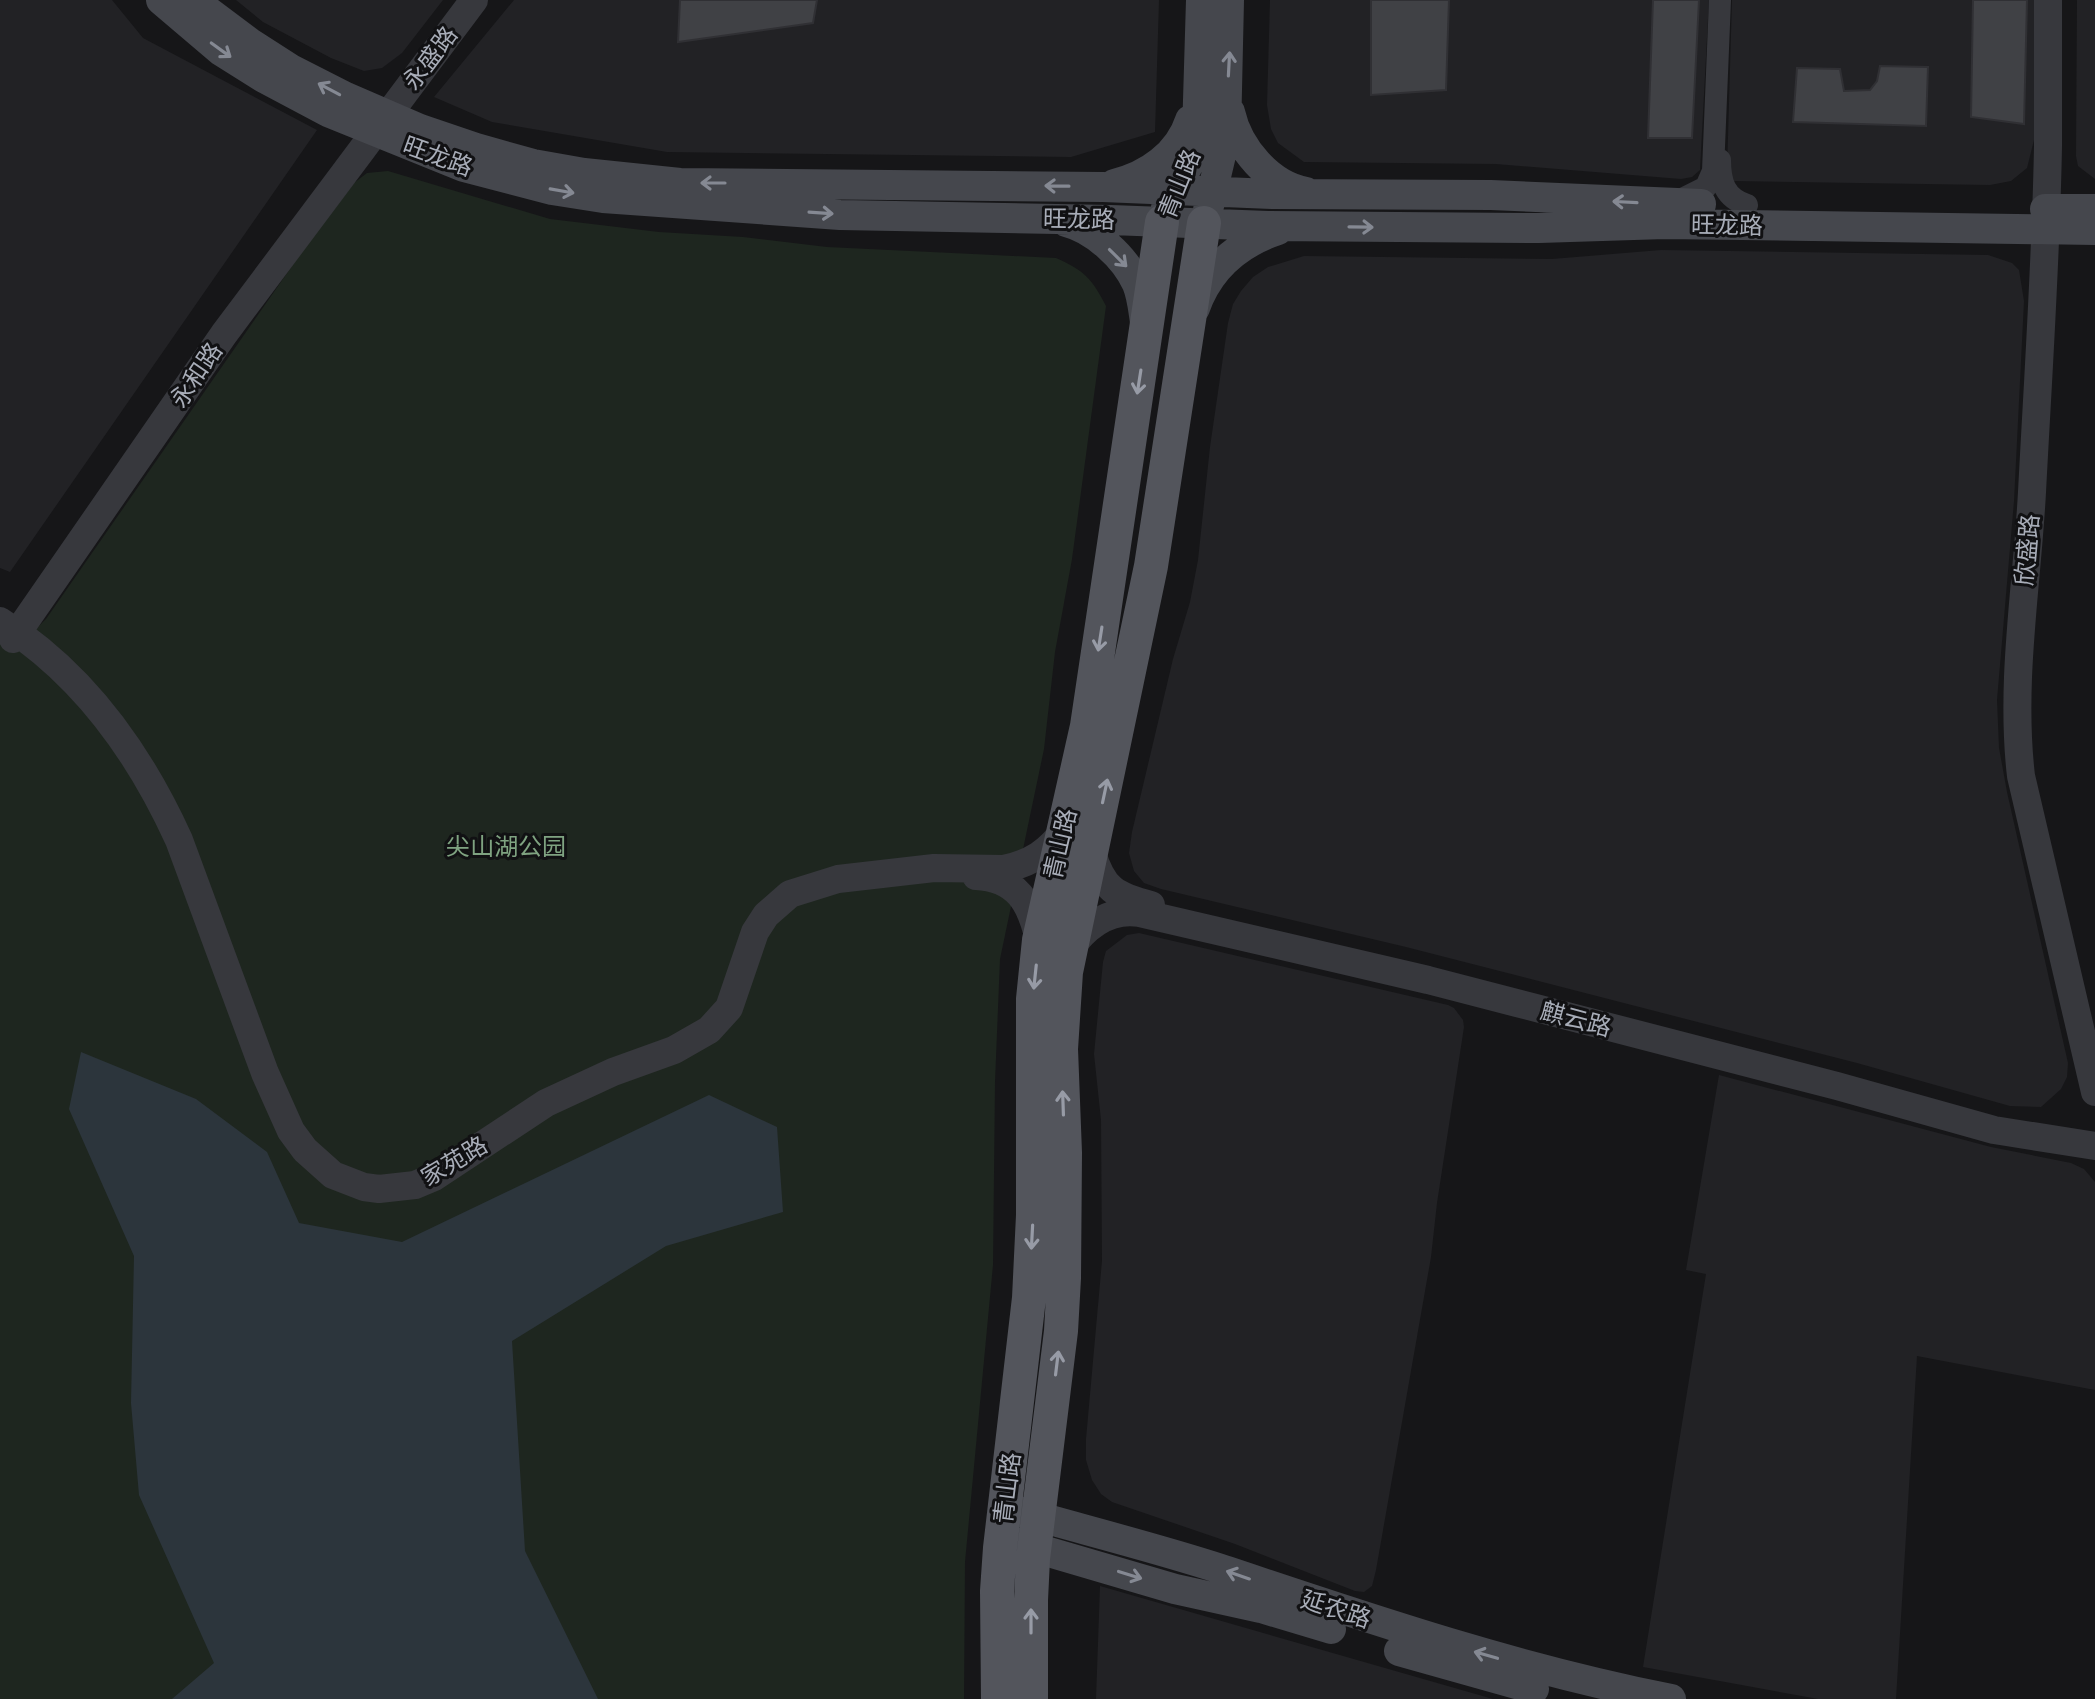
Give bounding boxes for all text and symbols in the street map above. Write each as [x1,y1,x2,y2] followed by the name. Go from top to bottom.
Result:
[395,19,465,97] street label: 永盛路
[210,41,231,58] one-way arrow
[1222,51,1237,78] one-way arrow
[317,80,341,96] one-way arrow
[399,128,477,184] street label: 旺龙路
[1150,144,1208,224] street label: 青山路
[700,175,727,191] one-way arrow
[1044,179,1071,194] one-way arrow
[549,185,575,200] one-way arrow
[1612,194,1639,209] one-way arrow
[1043,202,1115,236] street label: 旺龙路
[807,206,834,221] one-way arrow
[1691,208,1763,242] street label: 旺龙路
[1347,219,1374,235] one-way arrow
[1108,248,1127,268] one-way arrow
[162,336,230,414] street label: 永和路
[1131,369,1146,394] one-way arrow
[2007,513,2047,587] street label: 欣盛路
[1092,626,1107,651] one-way arrow
[1098,779,1113,805] one-way arrow
[1036,805,1084,883] street label: 青山路
[446,830,566,863] park label: 尖山湖公园
[1028,963,1043,990] one-way arrow
[1537,994,1615,1044] street label: 麒云路
[1056,1090,1071,1117] one-way arrow
[415,1128,493,1194] street label: 家苑路
[1024,1223,1039,1250] one-way arrow
[1050,1350,1065,1376] one-way arrow
[986,1450,1028,1526] street label: 青山路
[1226,1567,1251,1582] one-way arrow
[1116,1568,1142,1583] one-way arrow
[1297,1582,1375,1636] street label: 延农路
[1023,1608,1039,1635] one-way arrow
[1473,1646,1499,1661] one-way arrow

